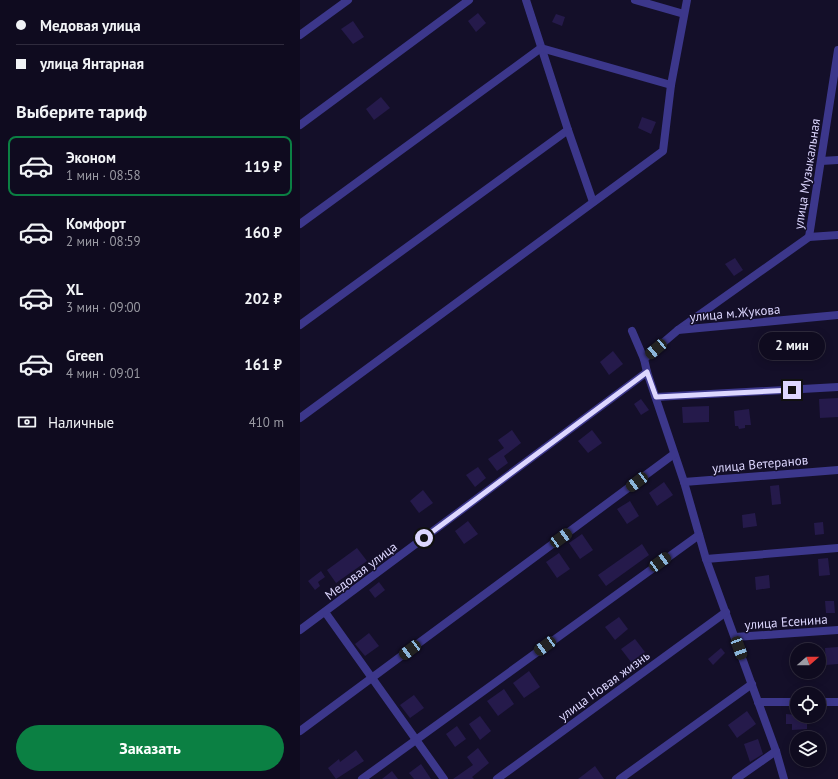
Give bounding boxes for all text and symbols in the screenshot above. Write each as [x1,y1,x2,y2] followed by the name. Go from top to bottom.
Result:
[40,16,141,35] text: Медовая улица
[40,54,144,73] text: улица Янтарная
[16,100,147,123] text: Выберите тариф
[790,117,824,231] street label: улица Музыкальная
[18,148,54,184] icon: car
[66,148,116,167] text: Эконом
[244,157,282,176] text: 119 ₽
[66,167,141,184] text: 1 мин · 08:58
[18,214,54,250] icon: car
[66,214,126,233] text: Комфорт
[244,223,282,242] text: 160 ₽
[66,233,141,250] text: 2 мин · 08:59
[18,280,54,316] icon: car
[66,280,83,299] text: XL
[244,289,282,308] text: 202 ₽
[66,299,141,316] text: 3 мин · 09:00
[689,301,781,325] street label: улица м.Жукова
[759,332,825,360] callout: 2 мин
[643,337,669,361] car
[775,337,809,354] text: 2 мин
[18,346,54,382] icon: car
[66,346,104,365] text: Green
[244,355,282,374] text: 161 ₽
[66,365,141,382] text: 4 мин · 09:01
[783,381,801,399] route end
[16,411,38,433] icon: cash
[48,413,114,432] text: Наличные
[249,414,284,431] text: 410 m
[711,451,809,477] street label: улица Ветеранов
[624,470,650,494] car
[548,526,574,550] car
[415,529,433,547] route start
[321,538,401,604] street label: Медовая улица
[647,550,673,574] car
[744,611,828,633] street label: улица Есенина
[532,634,558,658] car
[729,635,749,661] car
[397,638,423,662] car
[790,643,826,679] north arrow
[790,643,826,767] map controls
[555,647,653,725] street label: улица Новая жизнь
[790,687,826,723] button: locate
[16,725,284,771] button: Заказать
[790,731,826,767] button: layers

